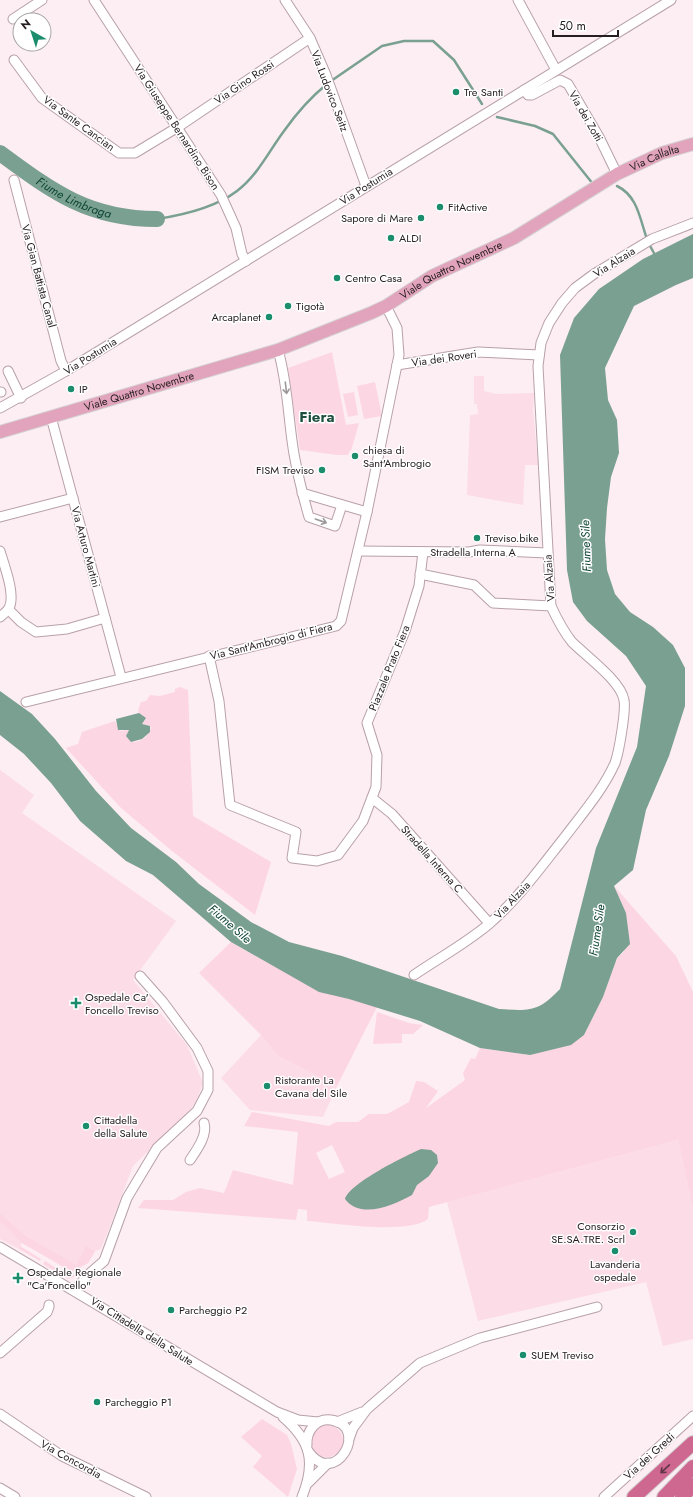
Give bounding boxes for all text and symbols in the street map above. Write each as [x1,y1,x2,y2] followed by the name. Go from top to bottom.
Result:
[12,12,52,52] north arrow
[553,12,618,38] scale bar
[17,15,34,33] text: N
[559,17,586,35] text: 50 m
[307,48,353,134] street label: Via Ludovico Seitz
[211,56,277,108] street label: Via Gino Rossi
[130,61,224,193] street label: Via Giuseppe Bernardino Bison
[464,84,504,100] place label: Tre Santi
[451,87,461,97] marker: Tre Santi
[565,87,607,145] street label: Via dei Zotti
[40,91,118,155] street label: Via Sante Cancian
[627,140,681,175] street label: Via Callalta
[336,163,396,209] street label: Via Postumia
[33,172,114,223] water label: Fiume Limbraga
[448,199,488,215] place label: FitActive
[435,202,445,212] marker: FitActive
[341,210,413,226] place label: Sapore di Mare
[416,213,426,223] marker: Sapore di Mare
[18,223,60,329] street label: Via Gian Battista Canal
[399,230,421,246] place label: ALDI
[386,233,396,243] marker: ALDI
[396,236,505,303] street label: Viale Quattro Novembre
[590,243,638,281] street label: Via Alzaia
[345,270,402,286] place label: Centro Casa
[332,273,342,283] marker: Centro Casa
[296,298,324,314] place label: Tigotà
[283,301,293,311] marker: Tigotà
[211,309,261,325] place label: Arcaplanet
[264,312,274,322] marker: Arcaplanet
[60,333,120,379] street label: Via Postumia
[410,345,478,370] street label: Via dei Roveri
[82,367,196,415] street label: Viale Quattro Novembre
[79,381,88,397] place label: IP
[282,381,290,394] one-way arrow
[66,384,76,394] marker: IP
[299,406,335,428] district label: Fiera
[363,442,431,471] place label: chiesa di Sant'Ambrogio
[350,451,360,461] marker: chiesa di Sant'Ambrogio
[256,462,314,478] place label: FISM Treviso
[317,465,327,475] marker: FISM Treviso
[68,505,105,589] street label: Via Arturo Martini
[314,518,327,525] one-way arrow
[576,520,596,572] water label: Fiume Sile
[485,530,539,546] place label: Treviso.bike
[472,533,482,543] marker: Treviso.bike
[430,544,516,560] street label: Stradella Interna A
[539,554,559,602] street label: Via Alzaia
[208,618,334,664] street label: Via Sant'Ambrogio di Fiera
[364,623,414,713] street label: Piazzale Prato Fiera
[397,822,467,896] street label: Stradella Interna C
[490,877,534,923] street label: Via Alzaia
[205,900,255,948] water label: Fiume Sile
[584,903,610,957] water label: Fiume Sile
[85,989,159,1018] place label: Ospedale Ca' Foncello Treviso
[70,997,82,1009] marker: Ospedale Ca' Foncello Treviso
[275,1072,347,1101] place label: Ristorante La Cavana del Sile
[262,1081,272,1091] marker: Ristorante La Cavana del Sile
[94,1112,148,1141] place label: Cittadella della Salute
[81,1121,91,1131] marker: Cittadella della Salute
[551,1218,625,1247] place label: Consorzio SE.SA.TRE. Scrl
[628,1227,638,1237] marker: Consorzio SE.SA.TRE. Scrl
[610,1246,620,1256] marker: Lavanderia ospedale
[590,1256,640,1285] place label: Lavanderia ospedale
[27,1264,122,1293] place label: Ospedale Regionale "Ca'Foncello"
[12,1272,24,1284] marker: Ospedale Regionale "Ca'Foncello"
[87,1293,197,1369] street label: Via Cittadella della Salute
[179,1302,247,1318] place label: Parcheggio P2
[166,1305,176,1315] marker: Parcheggio P2
[531,1347,594,1363] place label: SUEM Treviso
[518,1350,528,1360] marker: SUEM Treviso
[105,1394,172,1410] place label: Parcheggio P1
[92,1397,102,1407] marker: Parcheggio P1
[620,1429,678,1483] street label: Via dei Gredi
[38,1436,104,1482] street label: Via Concordia
[660,1464,670,1473] one-way arrow

